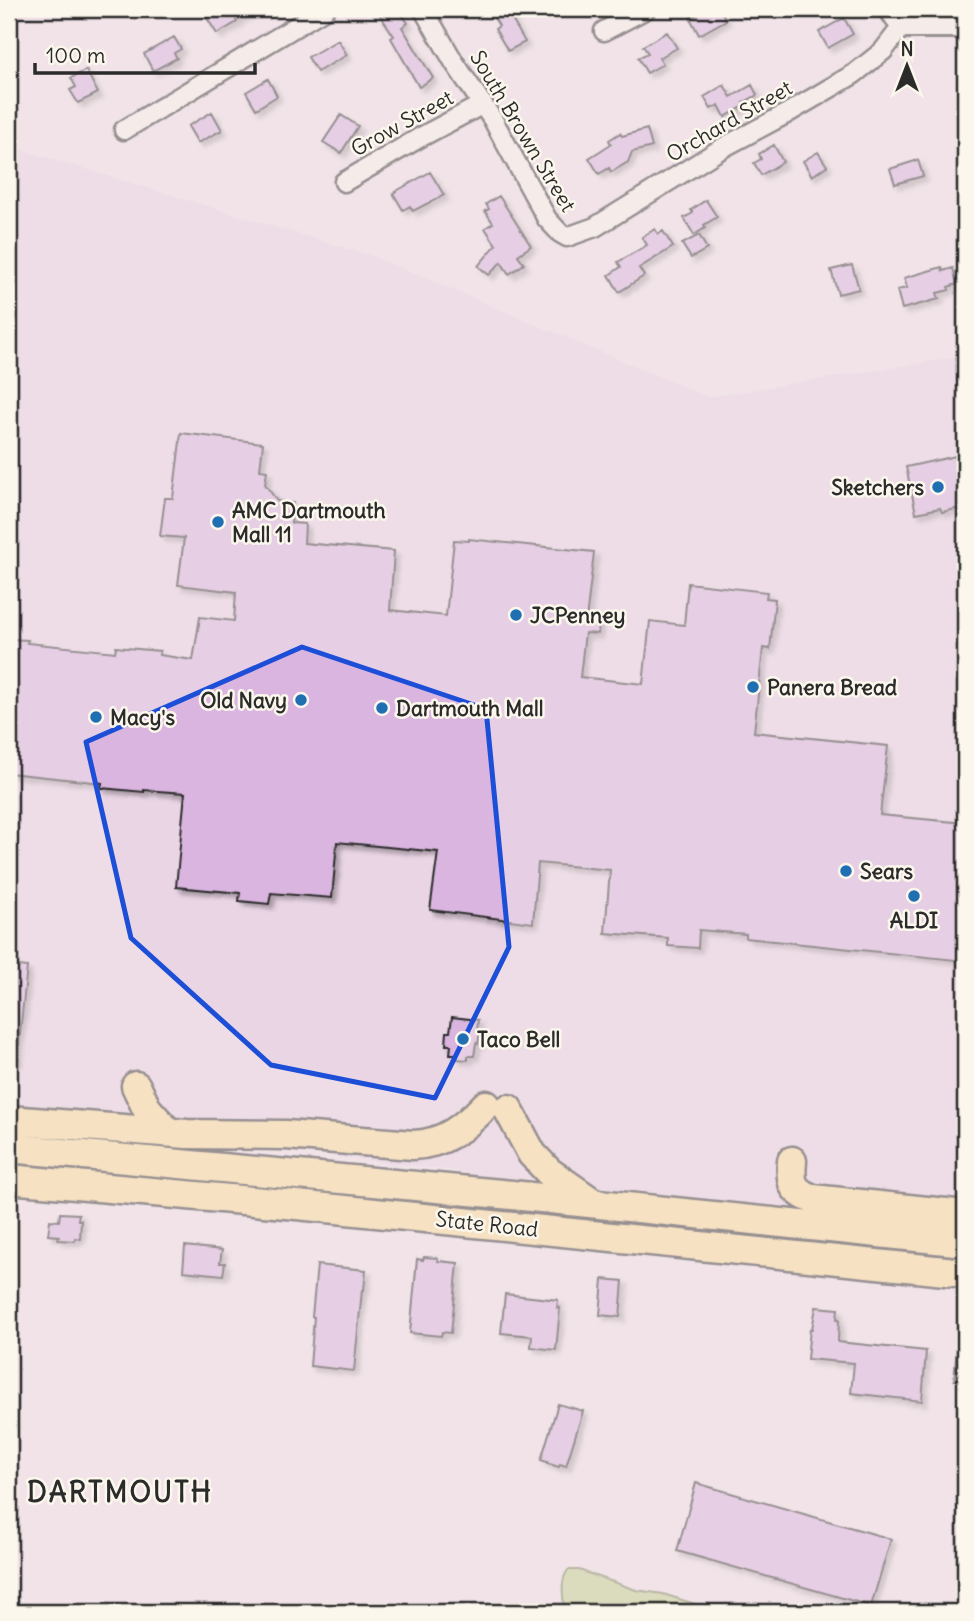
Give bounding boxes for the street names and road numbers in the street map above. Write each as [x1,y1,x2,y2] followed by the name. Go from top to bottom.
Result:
[464,45,582,217] street label: South Brown Street
[661,74,797,168] street label: Orchard Street
[346,84,458,162] street label: Grow Street
[434,1205,540,1243] street label: State Road

